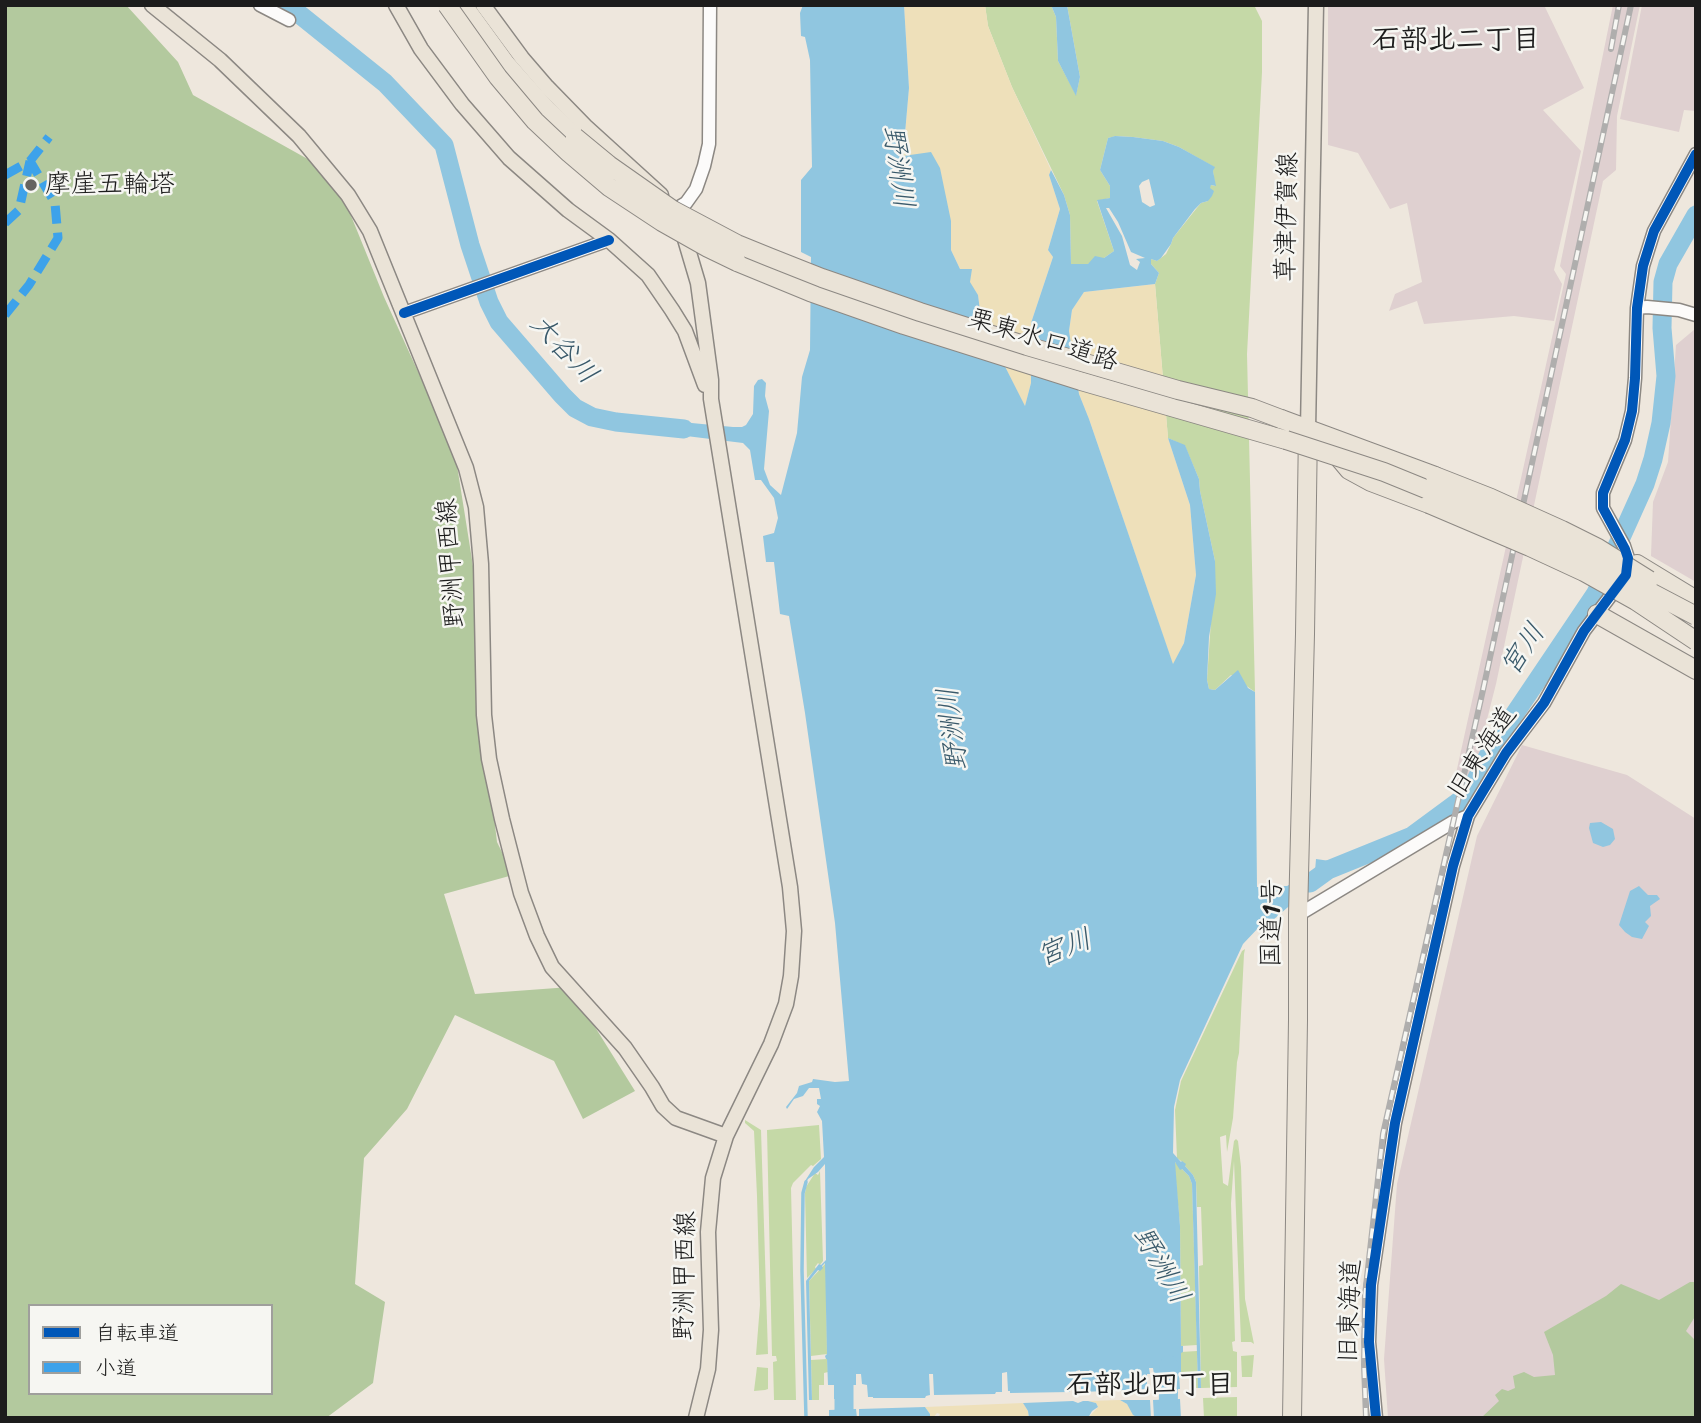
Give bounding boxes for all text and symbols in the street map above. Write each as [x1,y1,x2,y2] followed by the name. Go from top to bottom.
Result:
[1372,24,1540,58] district label: 石部北二丁目
[875,123,919,211] water label: 野洲川
[1271,152,1305,282] street label: 草津伊賀線
[45,169,175,201] place label: 摩崖五輪塔
[23,177,39,193] marker: 摩崖五輪塔
[964,303,1122,379] street label: 栗東水口道路
[522,308,604,392] water label: 大谷川
[432,497,472,629] street label: 野洲甲西線
[1494,617,1554,683] water label: 宮川
[932,685,976,773] water label: 野洲川
[1442,701,1524,805] street label: 旧東海道
[1257,878,1289,968] street label: 国道1号
[1033,923,1097,975] water label: 宮川
[669,1211,703,1341] street label: 野洲甲西線
[1124,1221,1196,1311] water label: 野洲川
[1334,1258,1368,1364] street label: 旧東海道
[28,1304,273,1395] legend
[95,1314,179,1352] text: 自転車道
[95,1349,137,1387] text: 小道
[1066,1369,1234,1403] district label: 石部北四丁目

